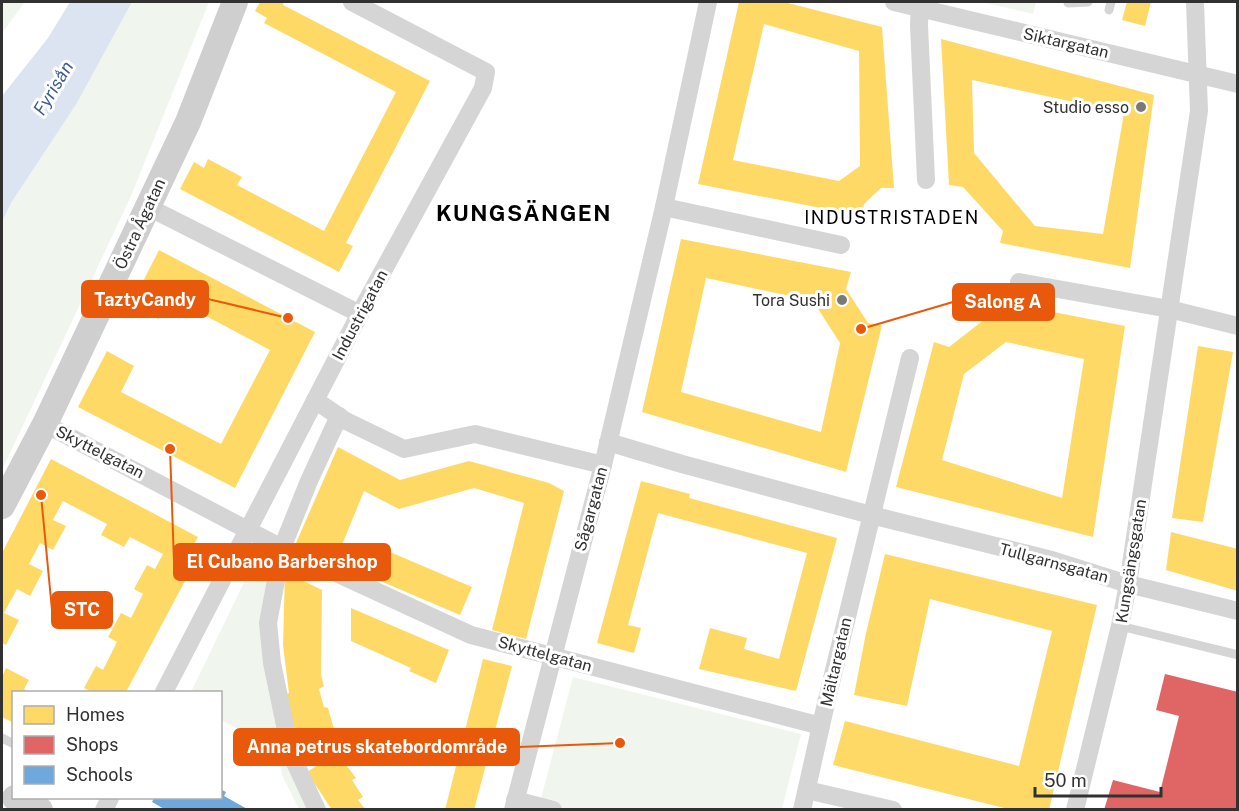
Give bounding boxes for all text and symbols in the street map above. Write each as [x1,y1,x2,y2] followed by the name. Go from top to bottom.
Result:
[1021,24,1111,62] street label: Siktargatan
[29,57,77,119] water label: Fyrisån
[1043,98,1129,117] place label: Studio esso
[1134,100,1148,114] marker: Studio esso
[109,175,169,272] street label: Östra Ågatan
[436,200,612,226] district label: KUNGSÄNGEN
[804,207,980,228] district label: INDUSTRISTADEN
[328,267,392,363] street label: Industrigatan
[82,281,208,317] callout: TaztyCandy
[953,284,1054,320] callout: Salong A
[94,289,196,310] text: TaztyCandy
[753,291,830,310] place label: Tora Sushi
[964,291,1042,312] text: Salong A
[835,293,849,307] marker: Tora Sushi
[53,422,147,482] street label: Skyttelgatan
[571,465,611,553] street label: Sågargatan
[1112,498,1150,624] street label: Kungsängsgatan
[997,539,1111,587] street label: Tullgarnsgatan
[174,544,390,580] callout: El Cubano Barbershop
[186,551,378,572] text: El Cubano Barbershop
[52,592,112,628] callout: STC
[64,599,100,620] text: STC
[817,616,855,708] street label: Mältargatan
[496,632,594,676] street label: Skyttelgatan
[12,691,222,799] legend
[66,704,125,725] text: Homes
[234,729,519,765] callout: Anna petrus skatebordområde
[66,734,118,755] text: Shops
[247,736,507,757] text: Anna petrus skatebordområde
[1035,760,1161,798] scale bar
[66,764,133,785] text: Schools
[1044,770,1087,791] text: 50 m

